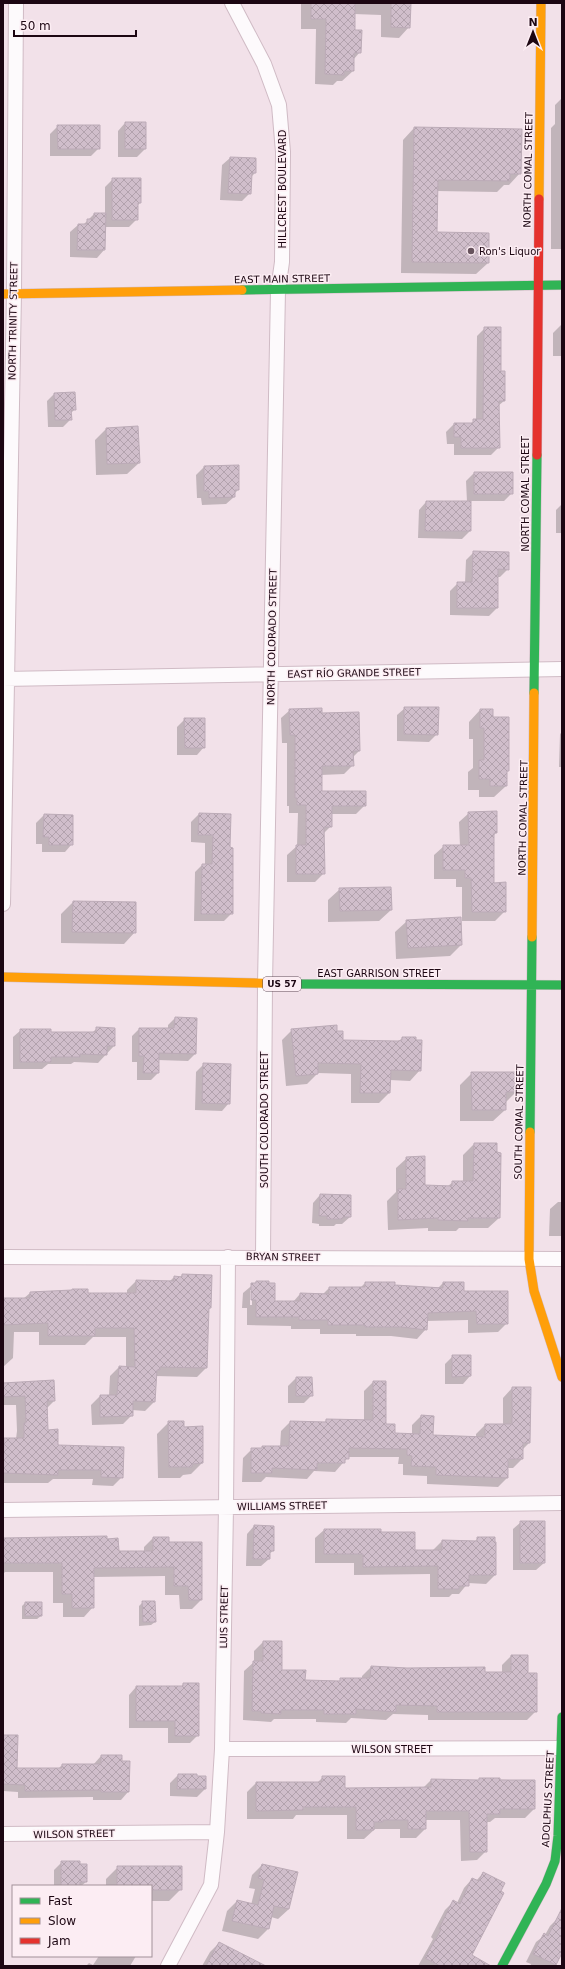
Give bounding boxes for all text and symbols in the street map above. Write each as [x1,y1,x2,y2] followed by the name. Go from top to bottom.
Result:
[14,12,136,38] scale bar
[513,12,553,52] north arrow
[528,16,538,29] text: N
[20,19,51,33] text: 50 m
[521,111,535,228] street label: NORTH COMAL STREET
[277,129,288,248] street label: HILLCREST BOULEVARD
[466,246,476,256] marker: Ron's Liquor
[479,246,541,257] place label: Ron's Liquor
[6,261,20,380] street label: NORTH TRINITY STREET
[234,273,331,285] street label: EAST MAIN STREET
[520,435,531,552] street label: NORTH COMAL STREET
[265,568,279,705] street label: NORTH COLORADO STREET
[287,665,422,680] street label: EAST RÍO GRANDE STREET
[516,759,530,876] street label: NORTH COMAL STREET
[317,968,442,979] street label: EAST GARRISON STREET
[263,977,301,991] road number: US 57
[259,1051,270,1188] street label: SOUTH COLORADO STREET
[512,1063,526,1180] street label: SOUTH COMAL STREET
[246,1251,321,1263] street label: BRYAN STREET
[237,1500,328,1512] street label: WILLIAMS STREET
[218,1585,230,1649] street label: LUIS STREET
[351,1744,434,1755] street label: WILSON STREET
[540,1750,556,1847] street label: ADOLPHUS STREET
[33,1828,116,1840] street label: WILSON STREET
[12,1885,152,1957] legend
[48,1894,72,1908] text: Fast
[48,1914,76,1928] text: Slow
[47,1934,71,1948] text: Jam

